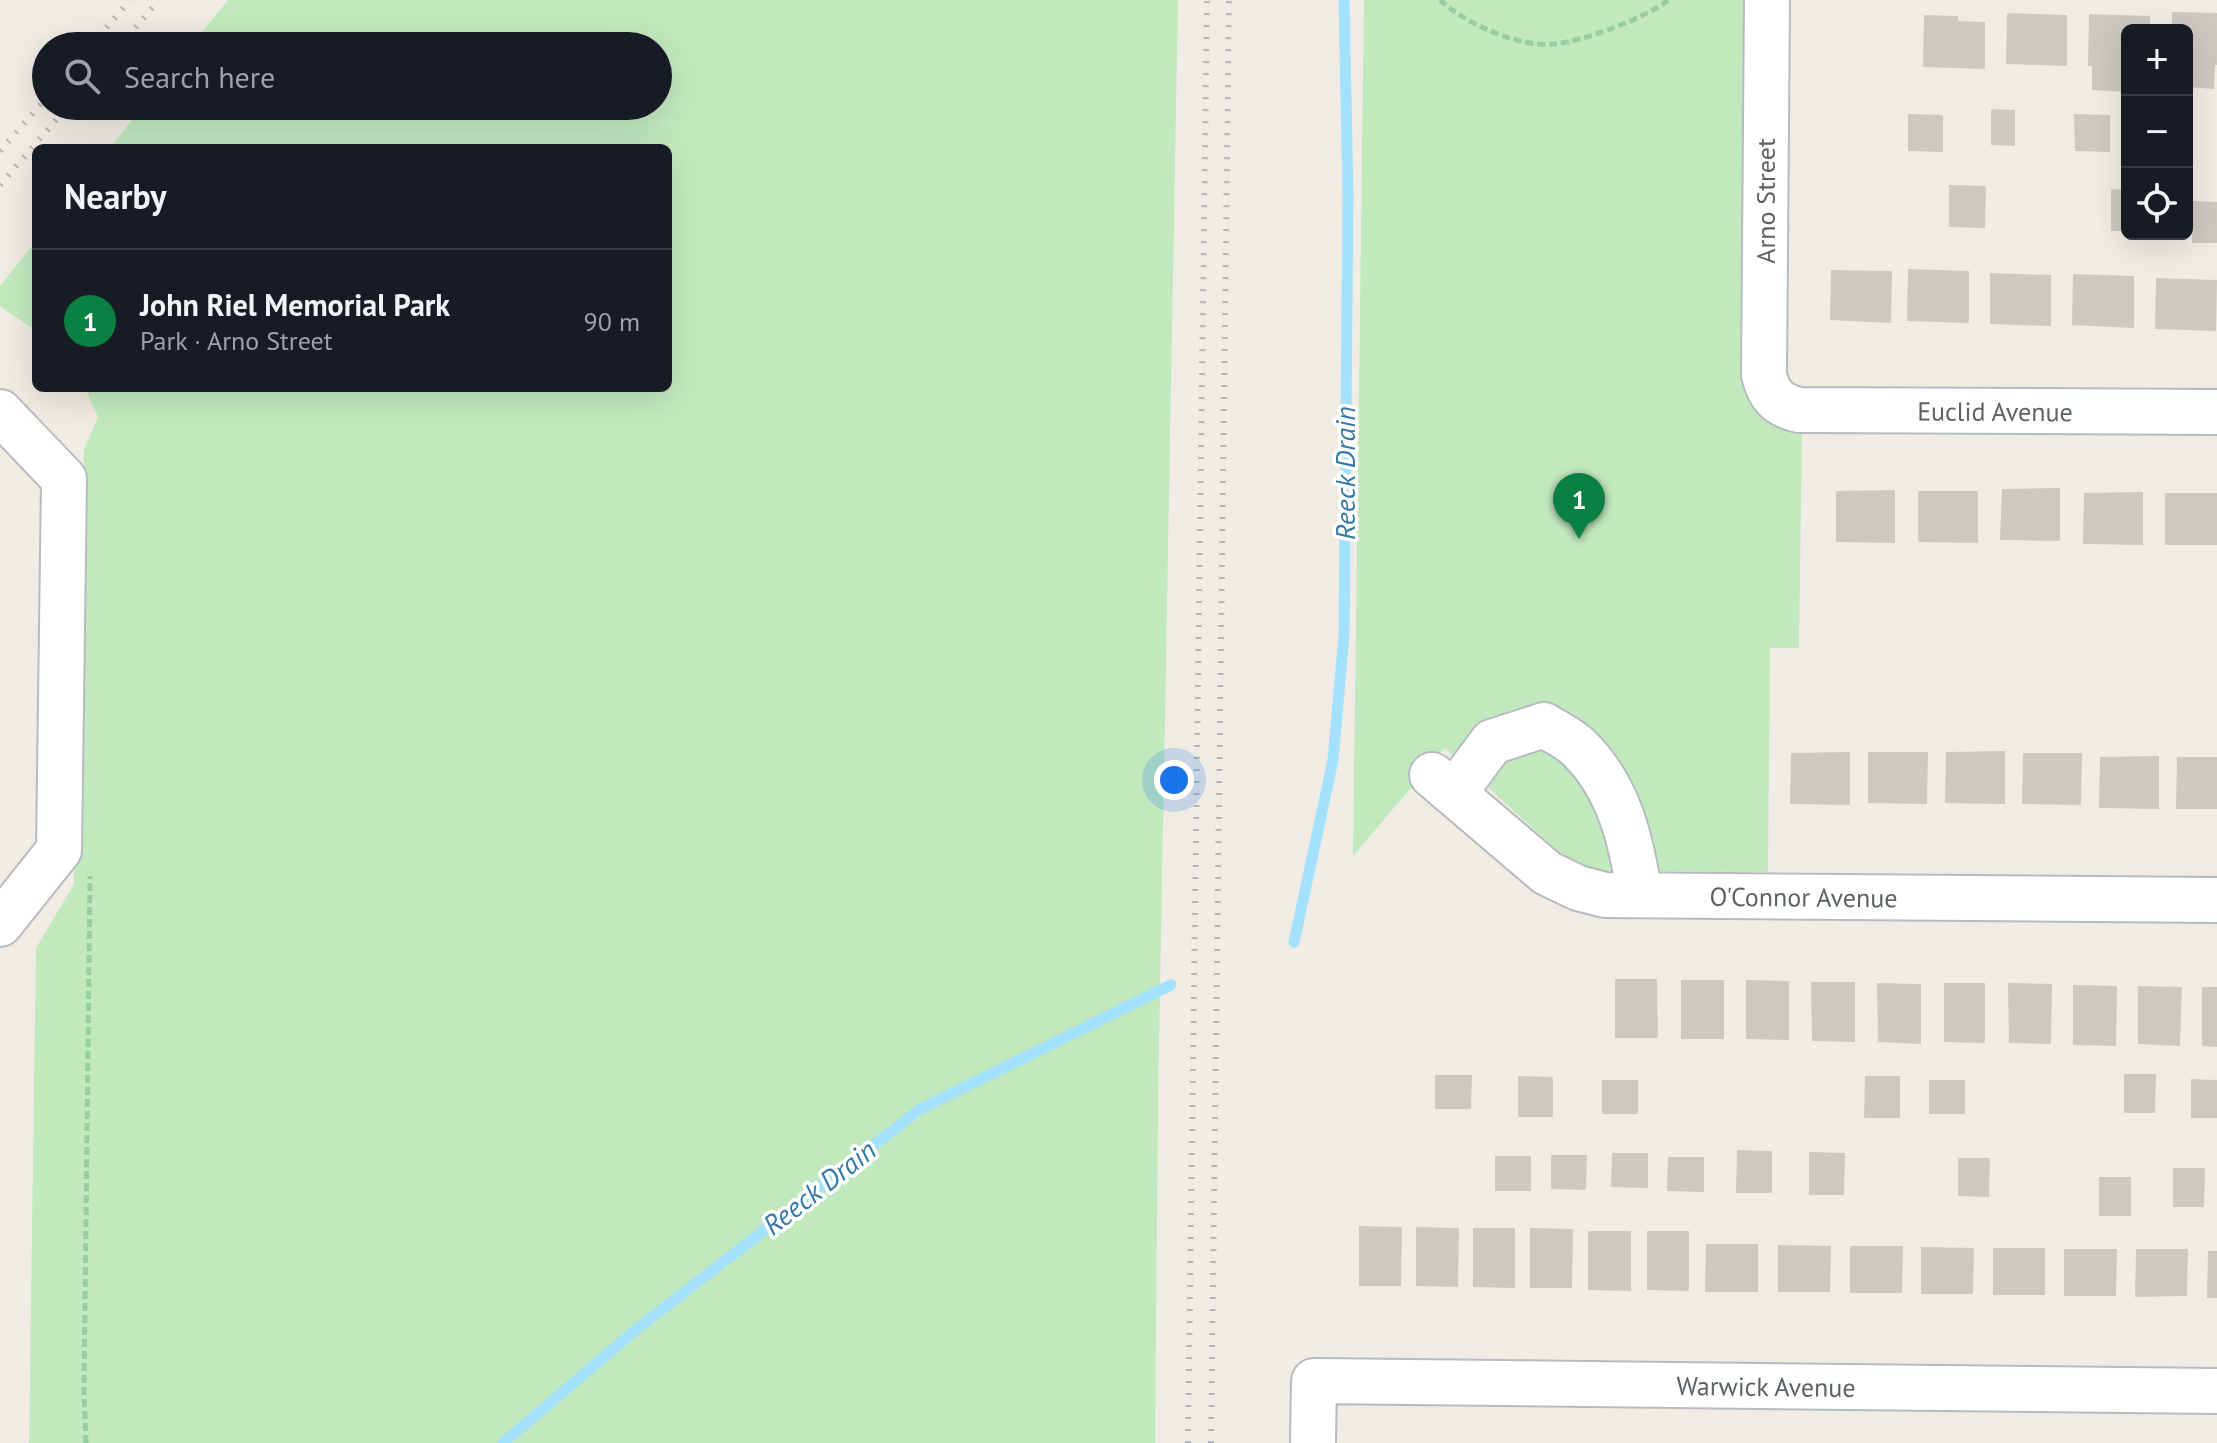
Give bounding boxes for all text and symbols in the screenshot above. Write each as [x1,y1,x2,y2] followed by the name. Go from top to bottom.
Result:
[2121,24,2193,240] map controls
[2121,24,2193,96] button: +
[32,32,672,120] search box
[60,54,104,98] icon: search
[124,57,275,96] text: Search here
[2121,96,2193,168] button: −
[1749,138,1782,264] street label: Arno Street
[2121,168,2193,240] button: locate
[64,174,166,218] text: Nearby
[140,285,450,324] text: John Riel Memorial Park
[83,305,97,338] text: 1
[584,305,640,338] text: 90 m
[140,324,333,357] text: Park · Arno Street
[1917,394,2073,428] street label: Euclid Avenue
[1326,406,1363,540] water label: Reeck Drain
[1553,473,1605,539] pin: 1
[1154,760,1194,800] your location
[1709,879,1898,914] street label: O'Connor Avenue
[755,1131,883,1243] water label: Reeck Drain
[1676,1369,1856,1403] street label: Warwick Avenue

